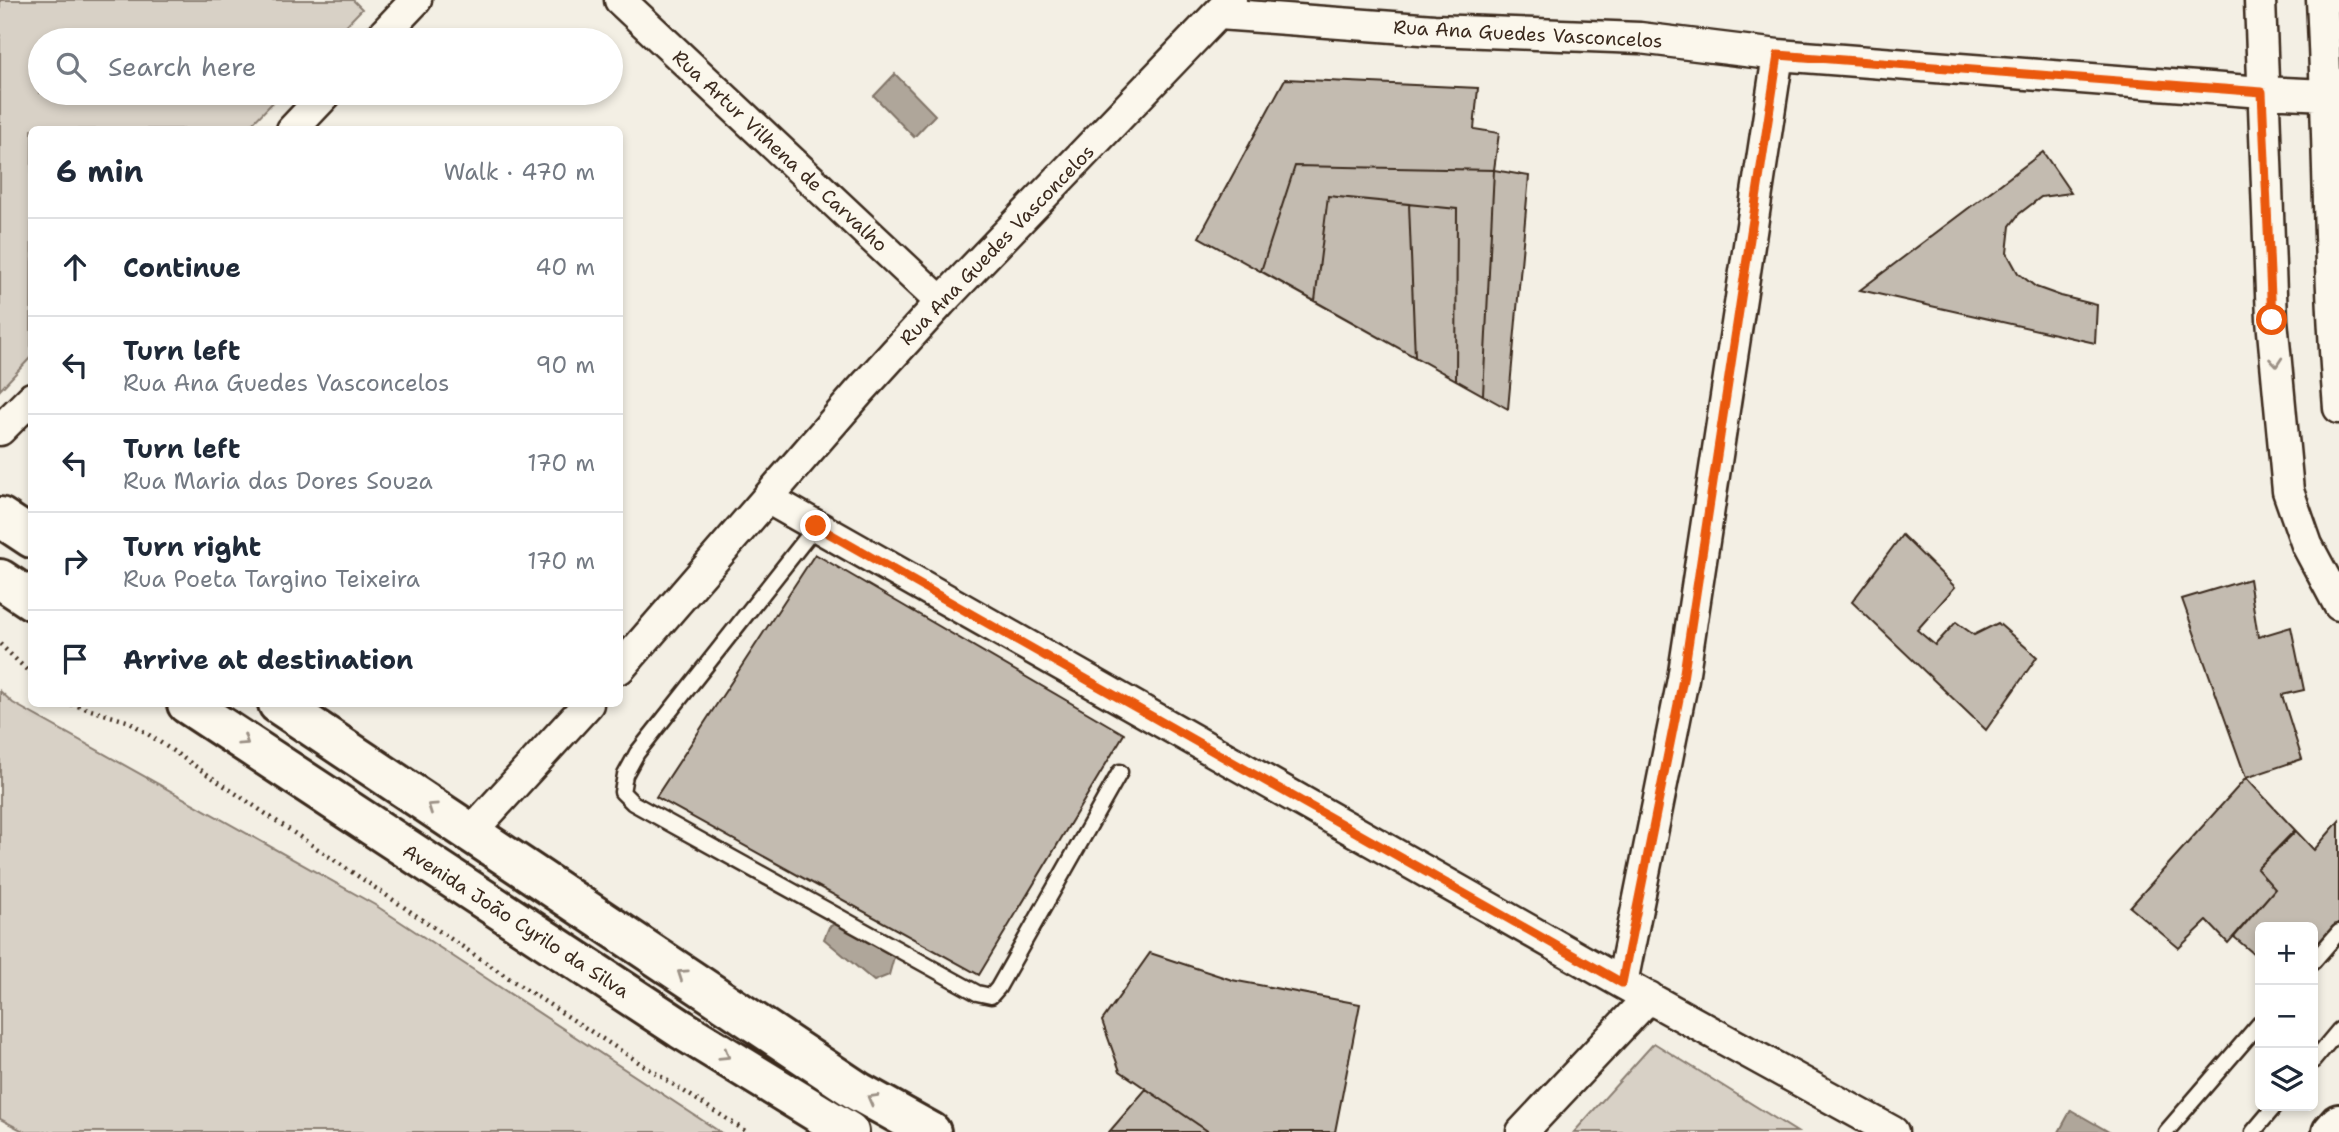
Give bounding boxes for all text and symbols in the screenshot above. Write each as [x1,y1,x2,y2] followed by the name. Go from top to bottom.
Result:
[1393,14,1663,54] street label: Rua Ana Guedes Vasconcelos
[28,28,623,105] search box
[667,45,893,257] street label: Rua Artur Vilhena de Carvalho
[52,48,90,86] icon: search
[108,49,257,84] text: Search here
[894,139,1100,351] street label: Rua Ana Guedes Vasconcelos
[56,151,143,192] text: 6 min
[443,157,595,187] text: Walk · 470 m
[56,248,94,286] icon: ahead
[123,250,241,285] text: Continue
[535,252,595,282] text: 40 m
[2256,304,2287,335] route start
[123,333,240,368] text: Turn left
[56,346,94,384] icon: left
[535,350,595,380] text: 90 m
[2268,357,2283,368] one-way arrow
[123,368,449,398] text: Rua Ana Guedes Vasconcelos
[123,431,240,466] text: Turn left
[56,444,94,482] icon: left
[527,448,595,478] text: 170 m
[123,466,433,496] text: Rua Maria das Dores Souza
[800,510,831,541] route end
[123,529,261,564] text: Turn right
[56,542,94,580] icon: right
[527,546,595,576] text: 170 m
[123,564,420,594] text: Rua Poeta Targino Teixeira
[56,640,94,678] icon: arrive
[123,642,413,677] text: Arrive at destination
[236,733,249,746] one-way arrow
[426,802,439,815] one-way arrow
[398,838,634,1004] street label: Avenida João Cyrilo da Silva
[2255,922,2318,1111] map controls
[2255,922,2318,985] button: +
[677,970,690,982] one-way arrow
[2255,985,2318,1048] button: −
[717,1047,730,1060] one-way arrow
[2255,1048,2318,1111] button: layers
[866,1094,879,1107] one-way arrow

